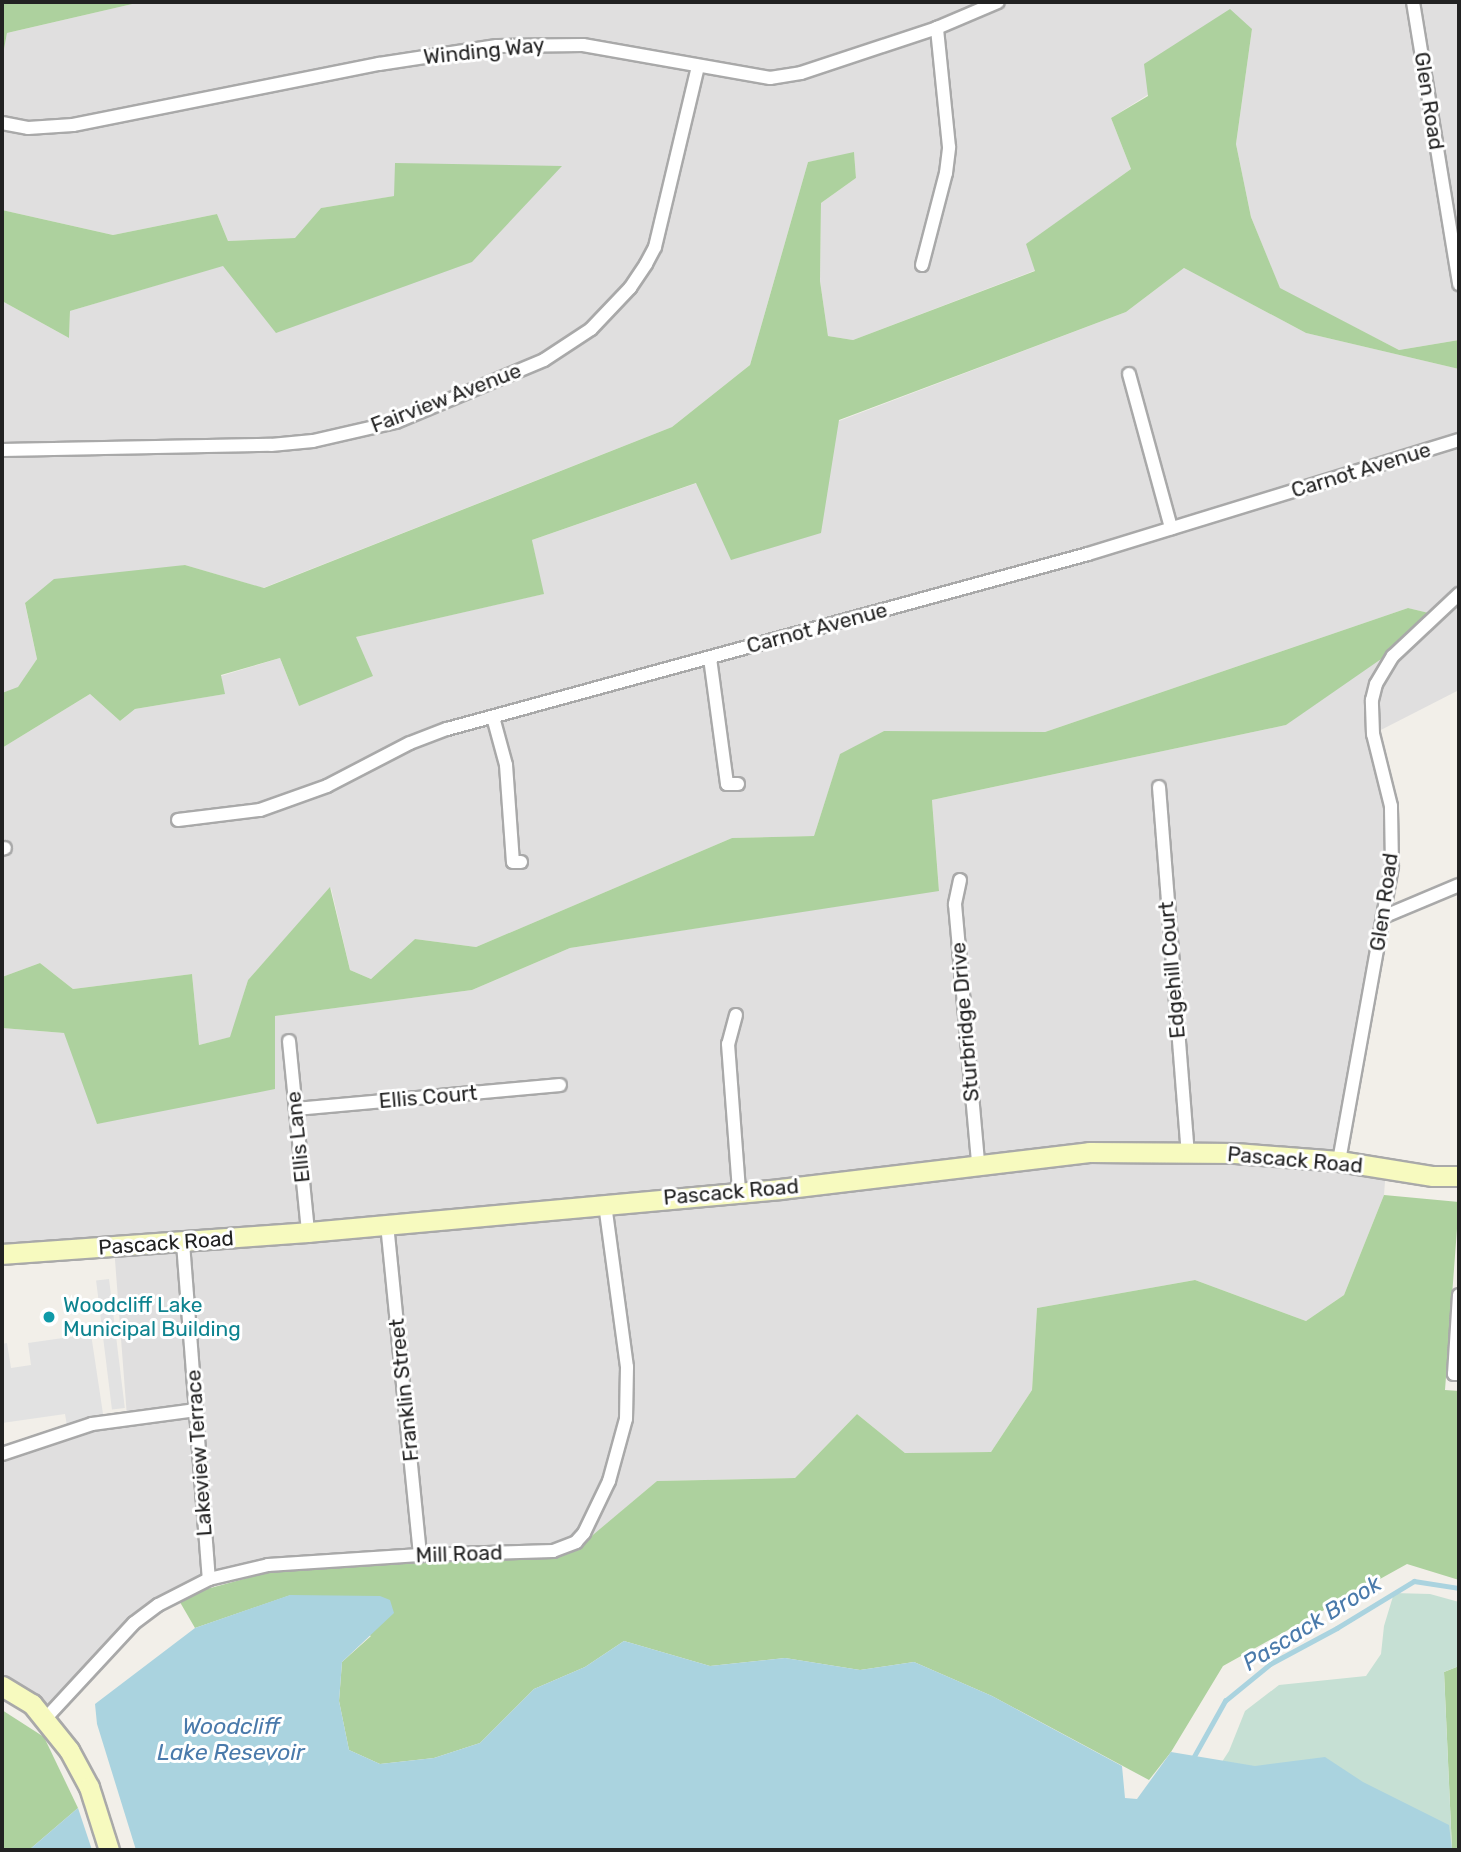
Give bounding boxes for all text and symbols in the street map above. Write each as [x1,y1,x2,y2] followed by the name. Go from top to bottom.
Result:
[422,32,546,70] street label: Winding Way
[1409,50,1449,152] street label: Glen Road
[367,358,525,438] street label: Fairview Avenue
[1288,437,1434,503] street label: Carnot Avenue
[744,597,890,659] street label: Carnot Avenue
[1365,851,1403,953] street label: Glen Road
[1153,900,1191,1040] street label: Edgehill Court
[945,941,985,1103] street label: Sturbridge Drive
[378,1080,478,1114] street label: Ellis Court
[281,1090,315,1184] street label: Ellis Lane
[1226,1142,1364,1178] street label: Pascack Road
[662,1174,800,1210] street label: Pascack Road
[97,1226,235,1260] street label: Pascack Road
[63,1292,241,1342] place label: Woodcliff Lake Municipal Building
[41,1309,57,1325] marker: Woodcliff Lake Municipal Building
[384,1317,424,1463] street label: Franklin Street
[181,1368,217,1538] street label: Lakeview Terrace
[415,1540,503,1568] street label: Mill Road
[1237,1569,1387,1677] water label: Pascack Brook
[157,1712,305,1766] water label: Woodcliff Lake Resevoir

